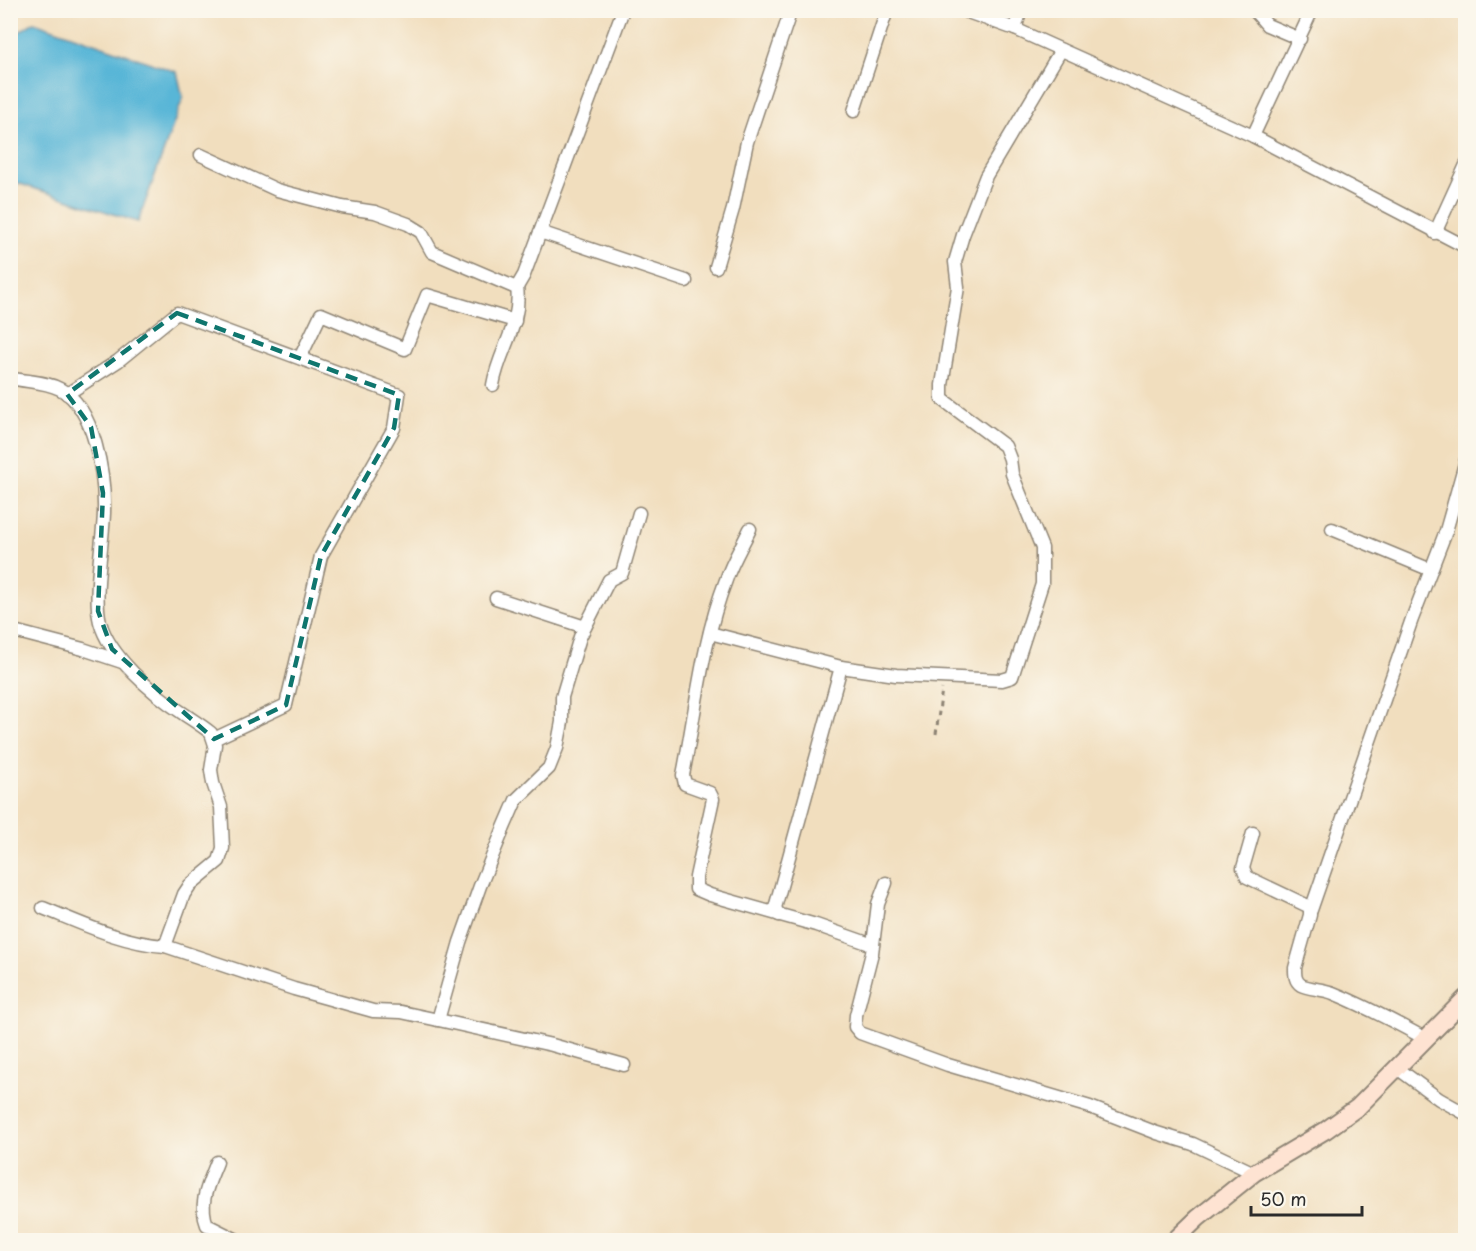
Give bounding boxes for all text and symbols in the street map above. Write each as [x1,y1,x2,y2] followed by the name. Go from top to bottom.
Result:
[1251,1179,1362,1217] scale bar
[1260,1185,1307,1212] text: 50 m

